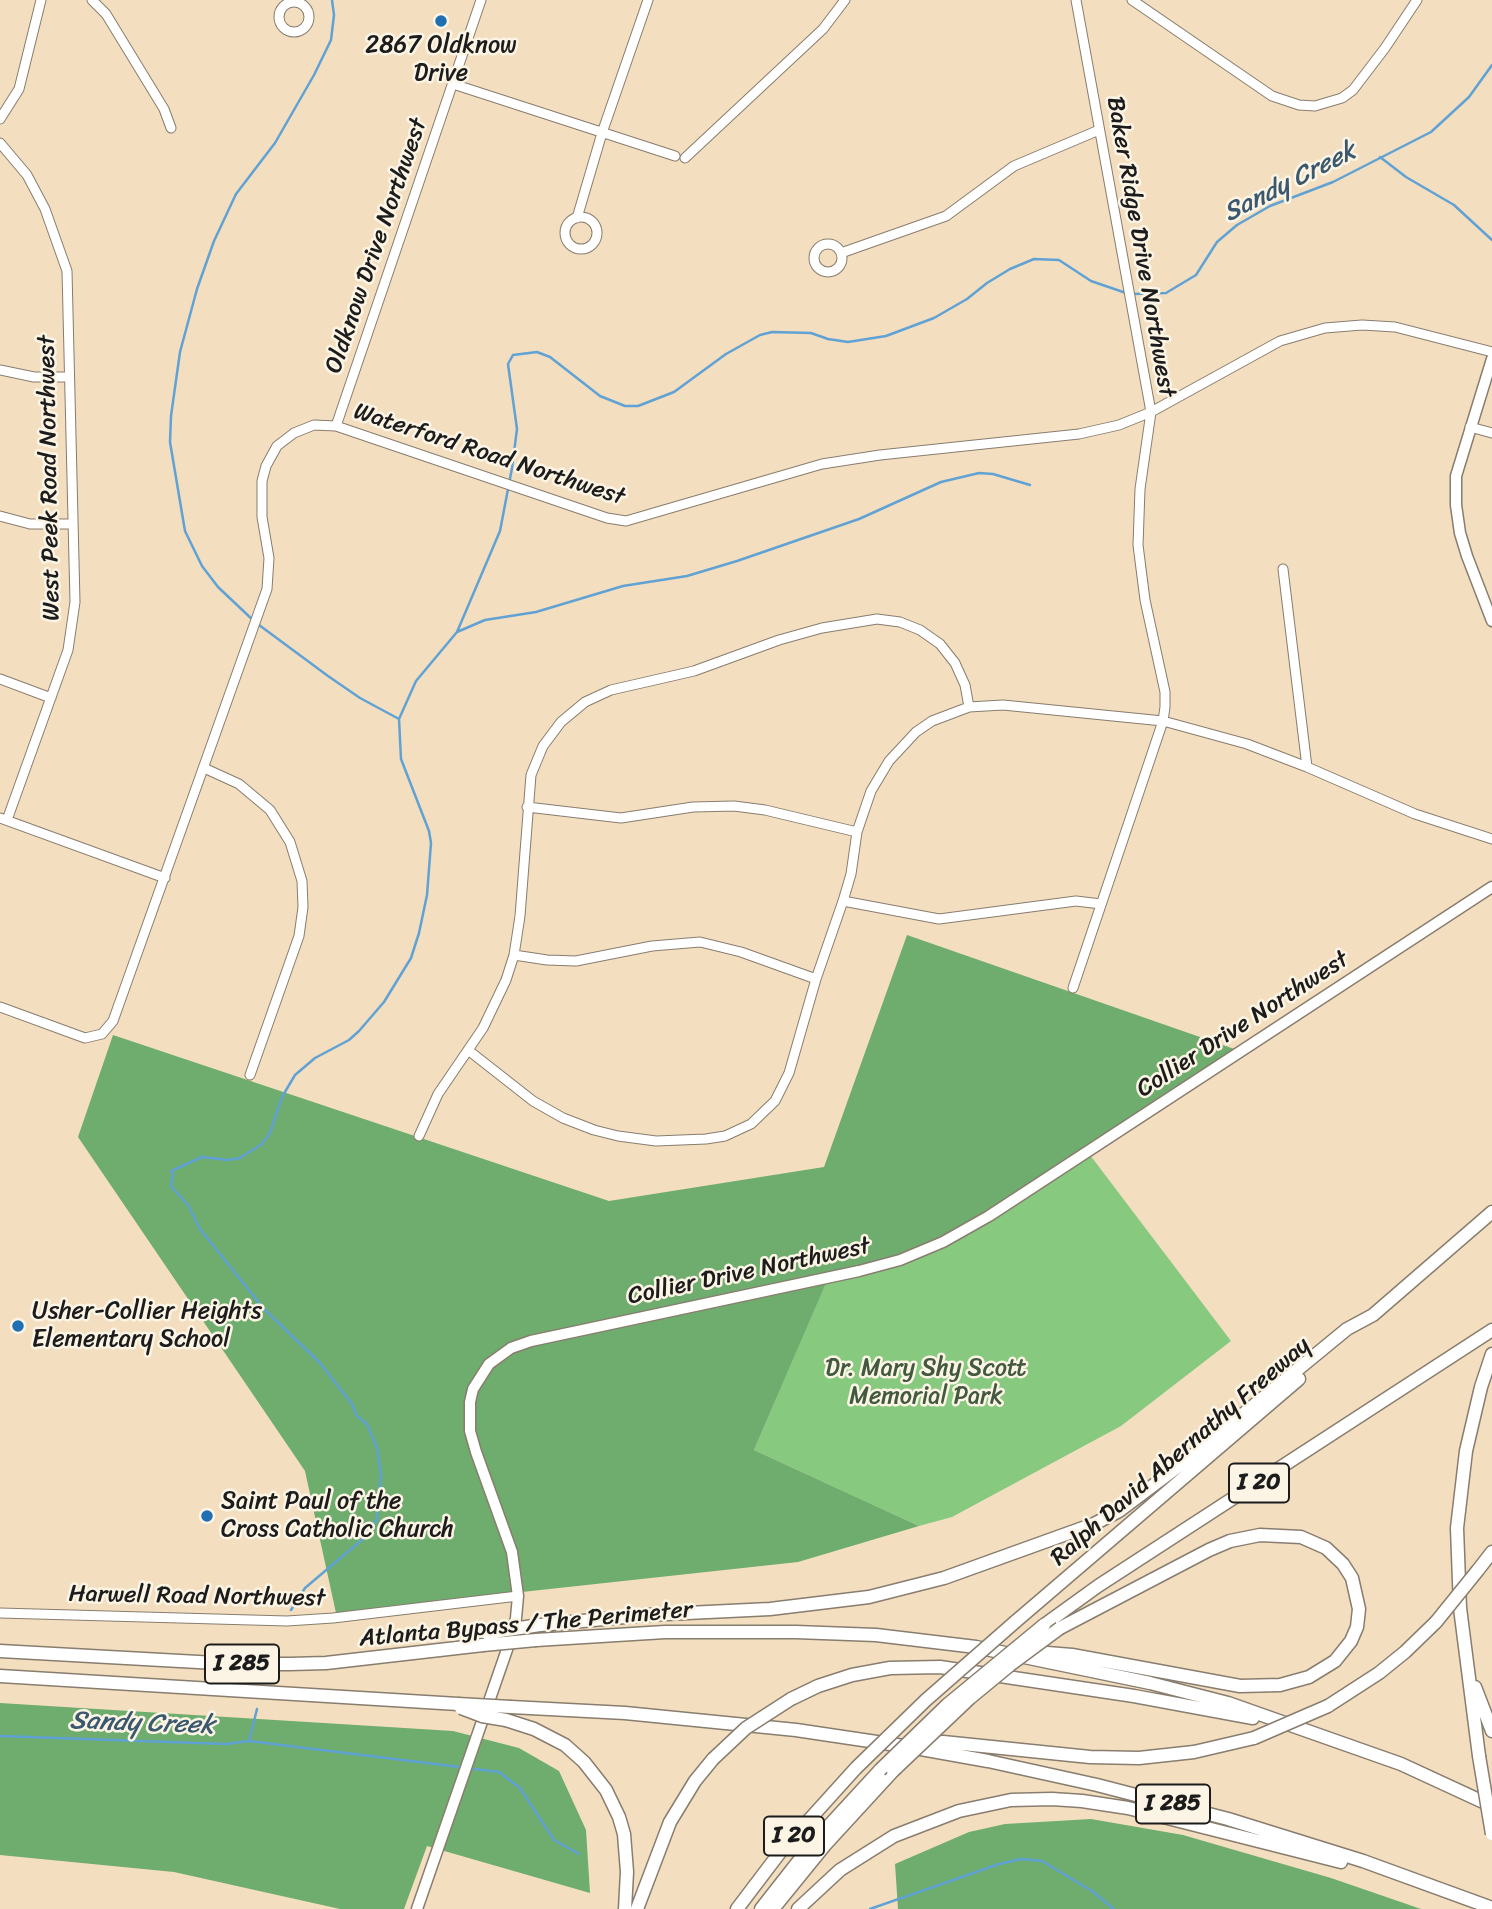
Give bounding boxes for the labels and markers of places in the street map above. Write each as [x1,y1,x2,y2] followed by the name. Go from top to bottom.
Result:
[433,13,449,29] marker: 2867 Oldknow Drive
[365,32,517,88] place label: 2867 Oldknow Drive
[32,1298,262,1354] place label: Usher-Collier Heights Elementary School
[10,1318,26,1334] marker: Usher-Collier Heights Elementary School
[221,1488,454,1544] place label: Saint Paul of the Cross Catholic Church
[199,1508,215,1524] marker: Saint Paul of the Cross Catholic Church

